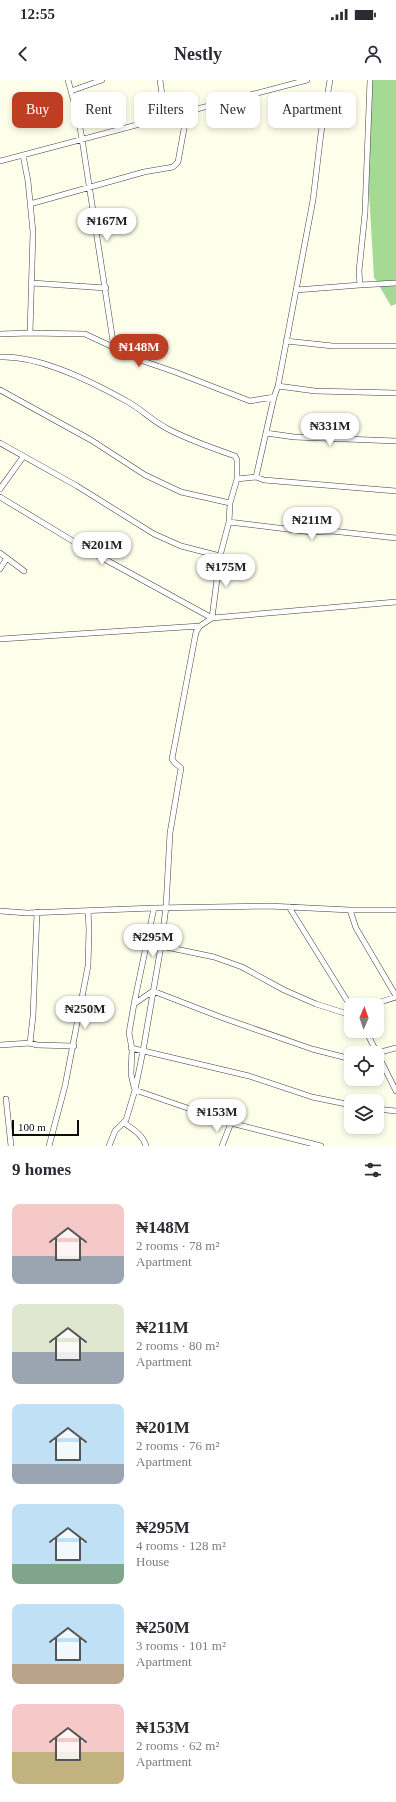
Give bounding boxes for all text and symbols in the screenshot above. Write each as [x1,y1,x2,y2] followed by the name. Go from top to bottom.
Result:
[20,6,55,22] text: 12:55
[12,43,34,65] icon: back
[362,43,384,65] icon: person
[174,44,222,64] text: Nestly
[12,92,63,128] chip: Buy
[71,92,126,128] chip: Rent
[134,92,198,128] chip: Filters
[206,92,260,128] chip: New
[268,92,356,128] chip: Apartment
[79,208,135,242] pin: ₦167M
[86,213,128,228] text: ₦167M
[111,334,167,368] pin: ₦148M
[118,339,160,354] text: ₦148M
[302,413,358,447] pin: ₦331M
[309,418,351,433] text: ₦331M
[284,507,340,541] pin: ₦211M
[292,512,332,527] text: ₦211M
[74,532,130,566] pin: ₦201M
[81,537,123,552] text: ₦201M
[198,554,254,588] pin: ₦175M
[205,559,247,574] text: ₦175M
[125,924,181,958] pin: ₦295M
[132,929,174,944] text: ₦295M
[57,996,113,1030] pin: ₦250M
[344,998,384,1038] north arrow
[344,998,384,1134] map controls
[64,1001,106,1016] text: ₦250M
[344,1046,384,1086] button: locate
[344,1094,384,1134] button: layers
[189,1099,245,1133] pin: ₦153M
[196,1104,238,1119] text: ₦153M
[12,1118,79,1137] scale bar
[18,1121,46,1133] text: 100 m
[362,1159,384,1181] icon: filters
[12,1160,71,1179] text: 9 homes
[136,1218,190,1237] text: ₦148M
[44,1220,92,1268] icon: home
[136,1238,219,1253] text: 2 rooms · 78 m²
[136,1254,192,1269] text: Apartment
[136,1318,189,1337] text: ₦211M
[44,1320,92,1368] icon: home
[136,1338,219,1353] text: 2 rooms · 80 m²
[136,1354,192,1369] text: Apartment
[136,1418,190,1437] text: ₦201M
[44,1420,92,1468] icon: home
[136,1438,219,1453] text: 2 rooms · 76 m²
[136,1454,192,1469] text: Apartment
[136,1518,190,1537] text: ₦295M
[44,1520,92,1568] icon: home
[136,1538,226,1553] text: 4 rooms · 128 m²
[136,1554,169,1569] text: House
[136,1618,190,1637] text: ₦250M
[44,1620,92,1668] icon: home
[136,1638,226,1653] text: 3 rooms · 101 m²
[136,1654,192,1669] text: Apartment
[136,1718,190,1737] text: ₦153M
[44,1720,92,1768] icon: home
[136,1738,219,1753] text: 2 rooms · 62 m²
[136,1754,192,1769] text: Apartment

